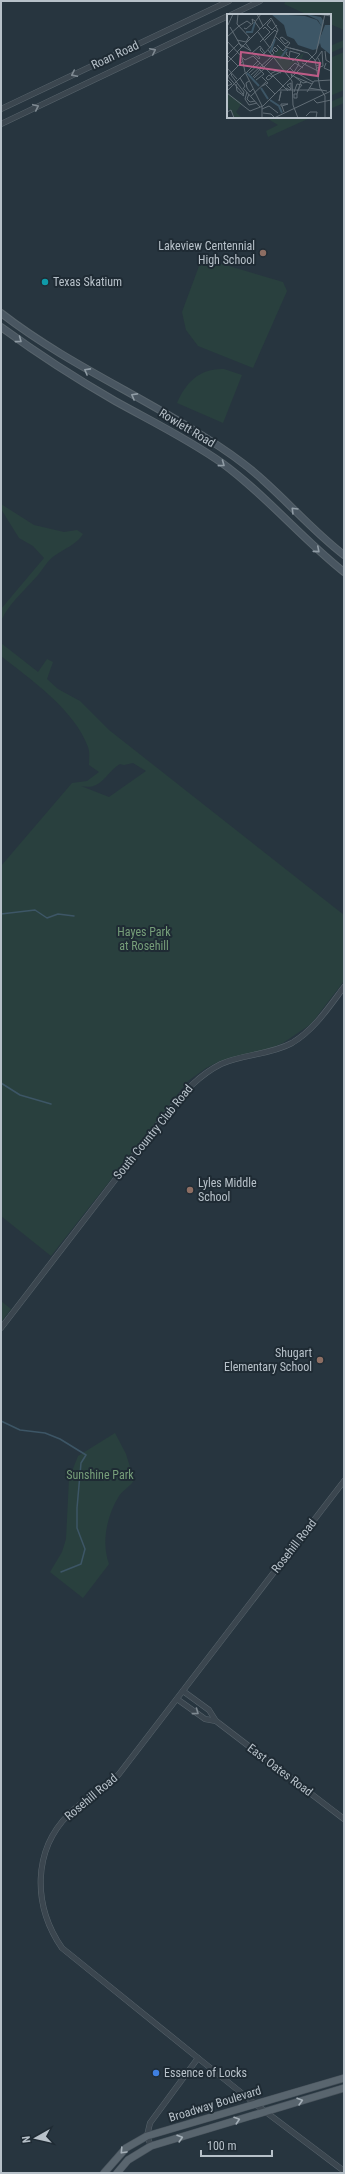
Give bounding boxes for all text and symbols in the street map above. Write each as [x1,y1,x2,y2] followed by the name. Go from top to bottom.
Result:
[227,14,331,118] inset map
[89,38,141,72] street label: Roan Road
[149,48,157,56] one-way arrow
[71,69,79,77] one-way arrow
[32,104,39,112] one-way arrow
[158,239,255,267] place label: Lakeview Centennial High School
[258,248,268,258] marker: Lakeview Centennial High School
[53,275,122,289] place label: Texas Skatium
[40,277,50,287] marker: Texas Skatium
[14,336,21,343] one-way arrow
[84,368,91,375] one-way arrow
[130,393,138,401] one-way arrow
[157,406,217,450] street label: Rowlett Road
[218,459,225,466] one-way arrow
[292,507,299,515] one-way arrow
[312,545,320,552] one-way arrow
[117,925,171,953] park label: Hayes Park at Rosehill
[110,1082,196,1182] street label: South Country Club Road
[198,1176,257,1204] place label: Lyles Middle School
[185,1185,195,1195] marker: Lyles Middle School
[224,1346,312,1374] place label: Shugart Elementary School
[315,1355,325,1365] marker: Shugart Elementary School
[66,1468,134,1482] park label: Sunshine Park
[269,1516,319,1576] street label: Rosehill Road
[191,1707,198,1714] one-way arrow
[245,1741,315,1799] street label: East Oates Road
[62,1771,120,1823] street label: Rosehill Road
[164,2066,247,2080] place label: Essence of Locks
[151,2068,161,2078] marker: Essence of Locks
[167,2083,263,2125] street label: Broadway Boulevard
[296,2097,303,2106] one-way arrow
[233,2116,240,2125] one-way arrow
[16,2118,56,2158] north arrow
[201,2132,272,2158] scale bar
[176,2134,183,2143] one-way arrow
[20,2135,33,2144] text: N
[207,2139,237,2153] text: 100 m
[121,2147,128,2154] one-way arrow

